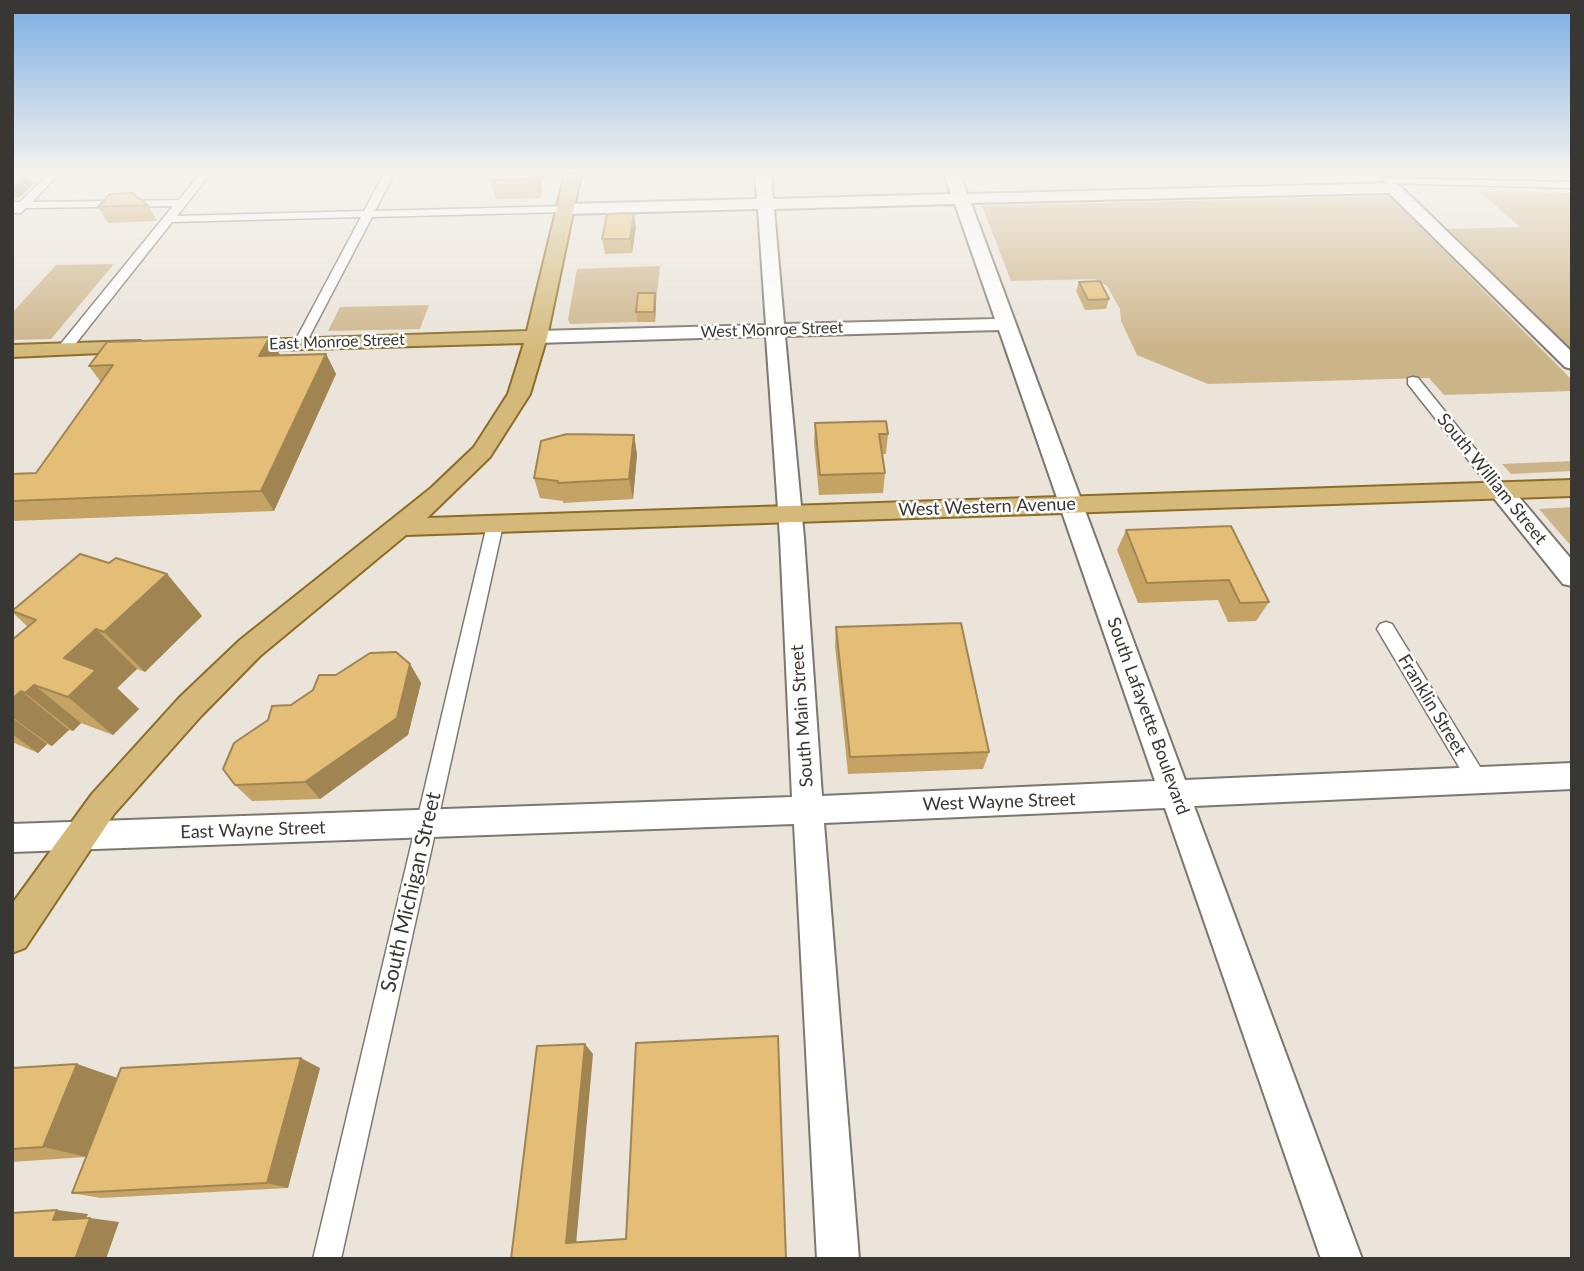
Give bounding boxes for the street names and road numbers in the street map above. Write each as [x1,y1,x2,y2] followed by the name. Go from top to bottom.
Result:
[700,318,844,342] street label: West Monroe Street
[269,330,405,354] street label: East Monroe Street
[1432,409,1552,549] street label: South William Street
[898,493,1076,521] street label: West Western Avenue
[1102,614,1194,818] street label: South Lafayette Boulevard
[786,644,818,788] street label: South Main Street
[1393,650,1471,760] street label: Franklin Street
[922,789,1076,815] street label: West Wayne Street
[376,790,446,994] street label: South Michigan Street
[180,817,326,843] street label: East Wayne Street

